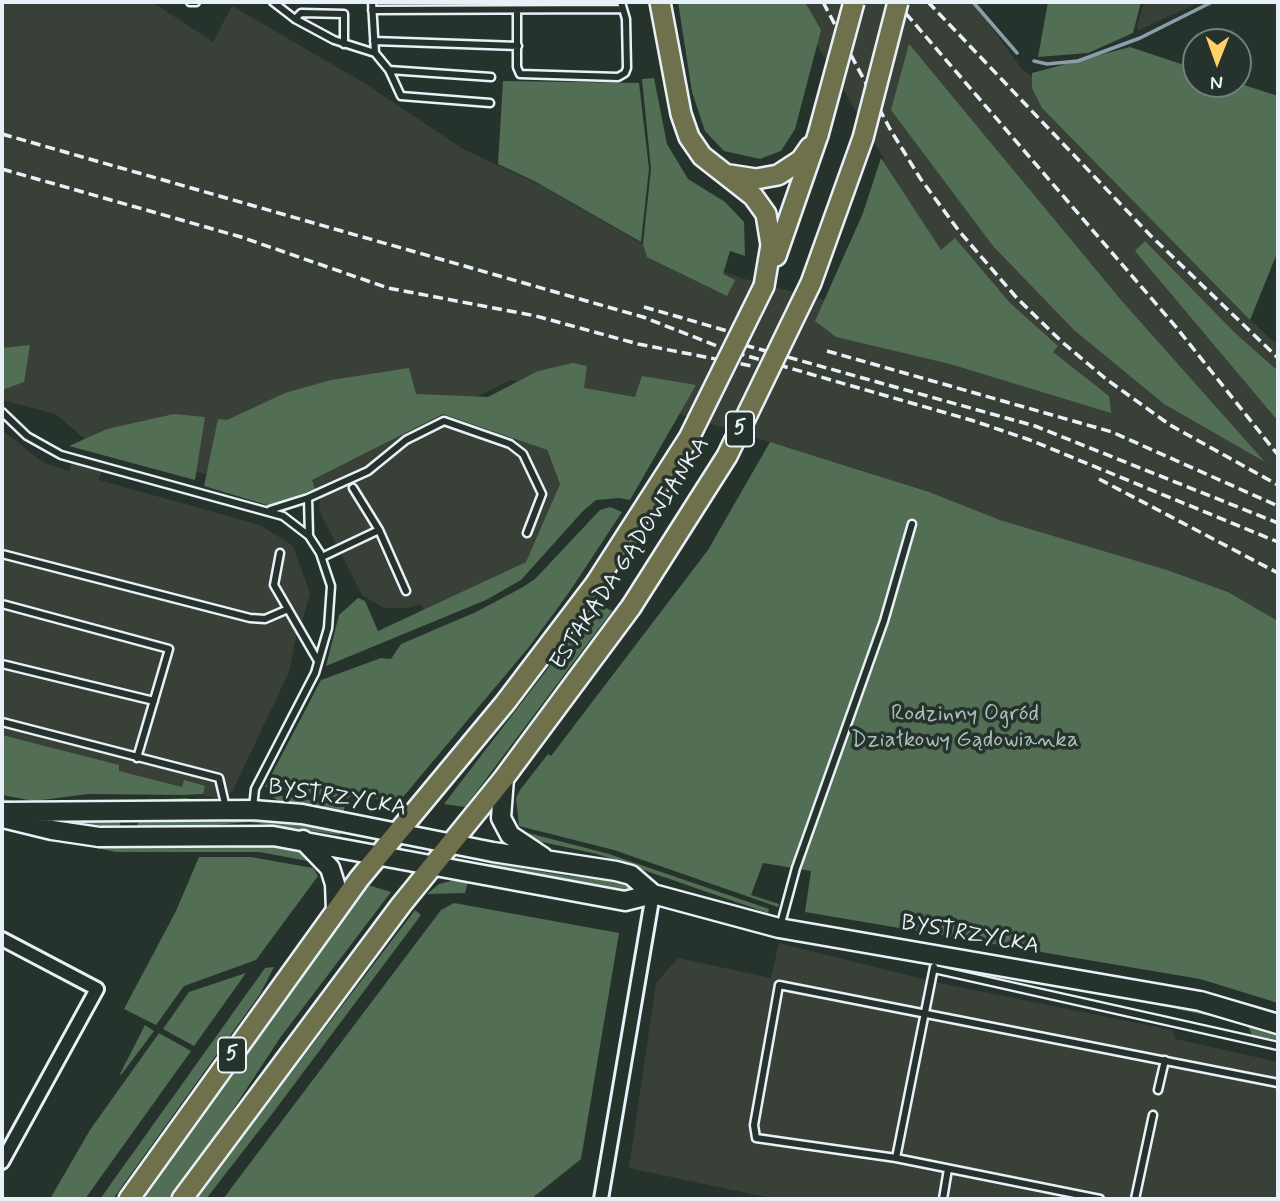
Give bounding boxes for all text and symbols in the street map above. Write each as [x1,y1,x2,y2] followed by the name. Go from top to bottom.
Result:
[1182,28,1252,98] north arrow
[1210,70,1223,95] text: N
[726,412,754,446] road number: 5
[545,433,717,675] street label: ESTAKADA GĄDOWIANKA
[851,701,1079,755] park label: Rodzinny Ogród Działkowy Gądowianka
[266,774,408,824] street label: BYSTRZYCKA
[899,910,1041,962] street label: BYSTRZYCKA
[218,1038,246,1072] road number: 5

